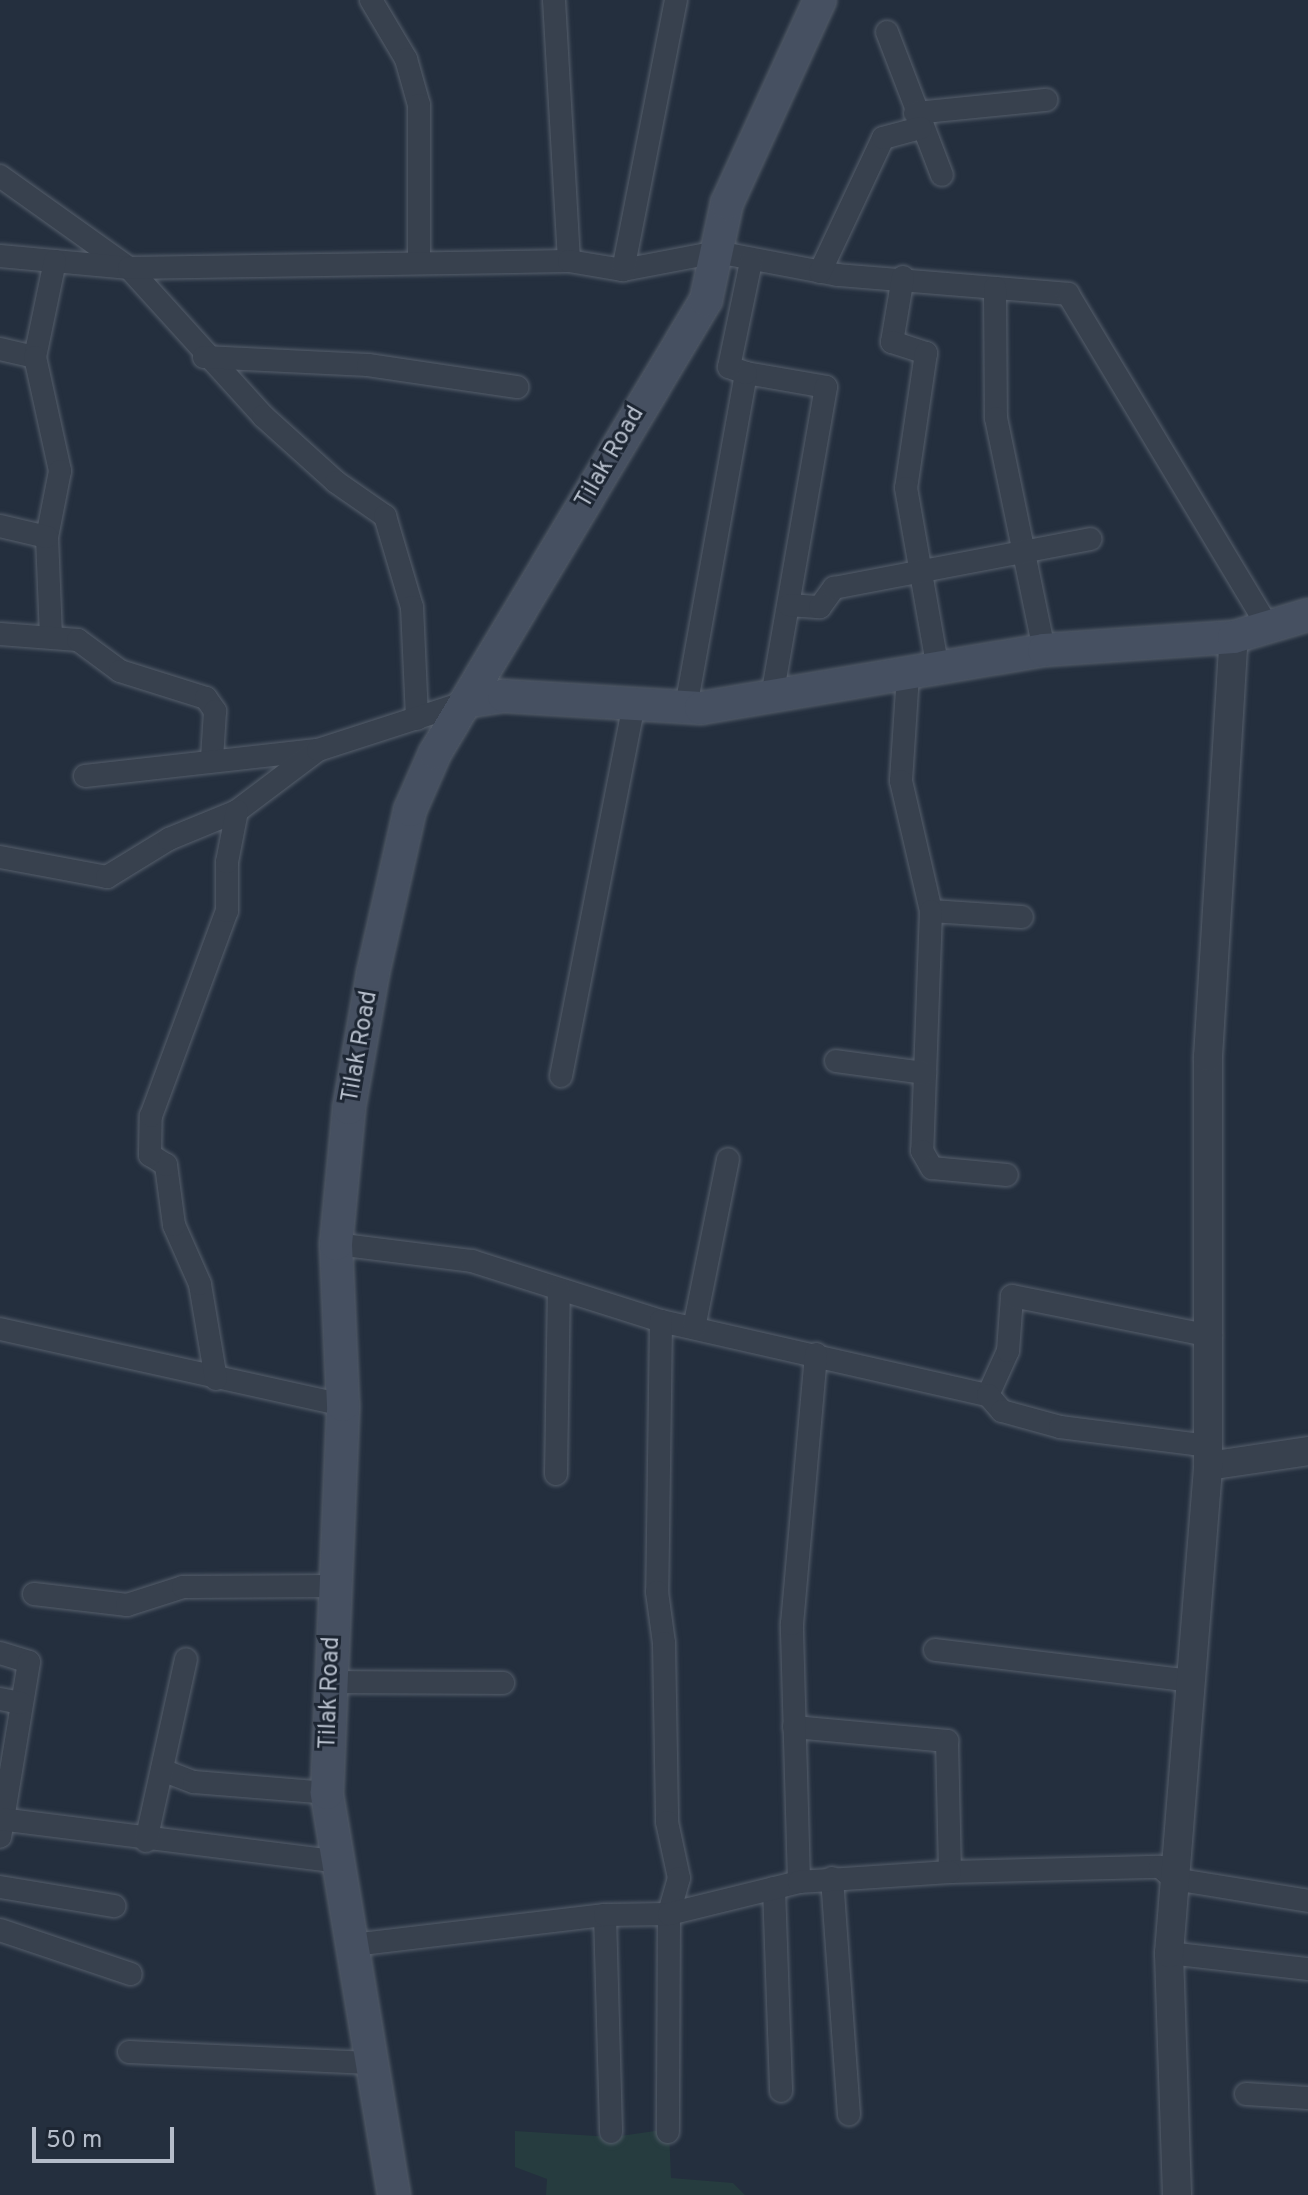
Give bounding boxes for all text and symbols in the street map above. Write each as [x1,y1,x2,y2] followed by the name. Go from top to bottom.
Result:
[570,402,652,514] street label: Tilak Road
[337,989,385,1105] street label: Tilak Road
[315,1636,347,1750] street label: Tilak Road
[36,2111,178,2161] scale bar
[46,2126,102,2156] text: 50 m

